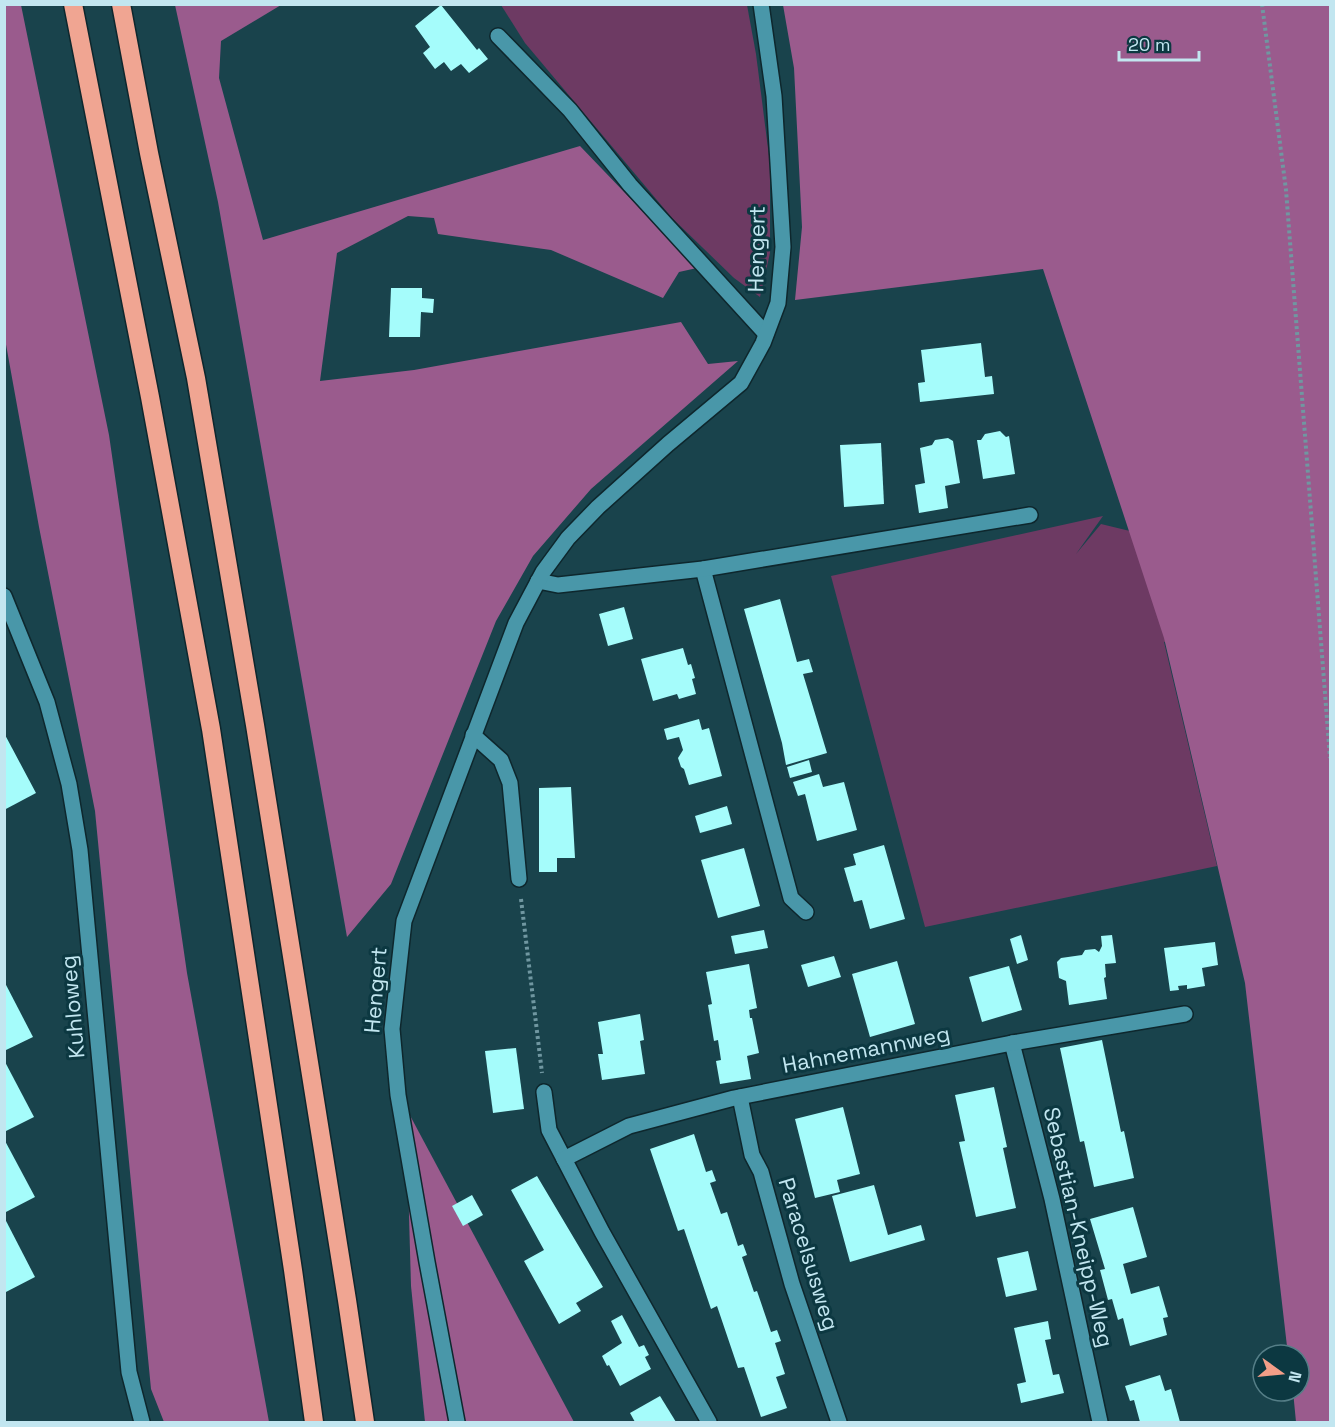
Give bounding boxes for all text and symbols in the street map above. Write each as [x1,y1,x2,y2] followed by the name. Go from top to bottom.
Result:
[1119,24,1198,62] scale bar
[1128,33,1171,56] text: 20 m
[741,206,771,292] street label: Hengert
[357,946,393,1034] street label: Hengert
[54,954,90,1060] street label: Kuhloweg
[780,1019,952,1079] street label: Hahnemannweg
[1038,1104,1120,1350] street label: Sebastian-Kneipp-Weg
[772,1174,846,1334] street label: Paracelsusweg
[1251,1343,1311,1403] north arrow
[1283,1369,1307,1385] text: N

